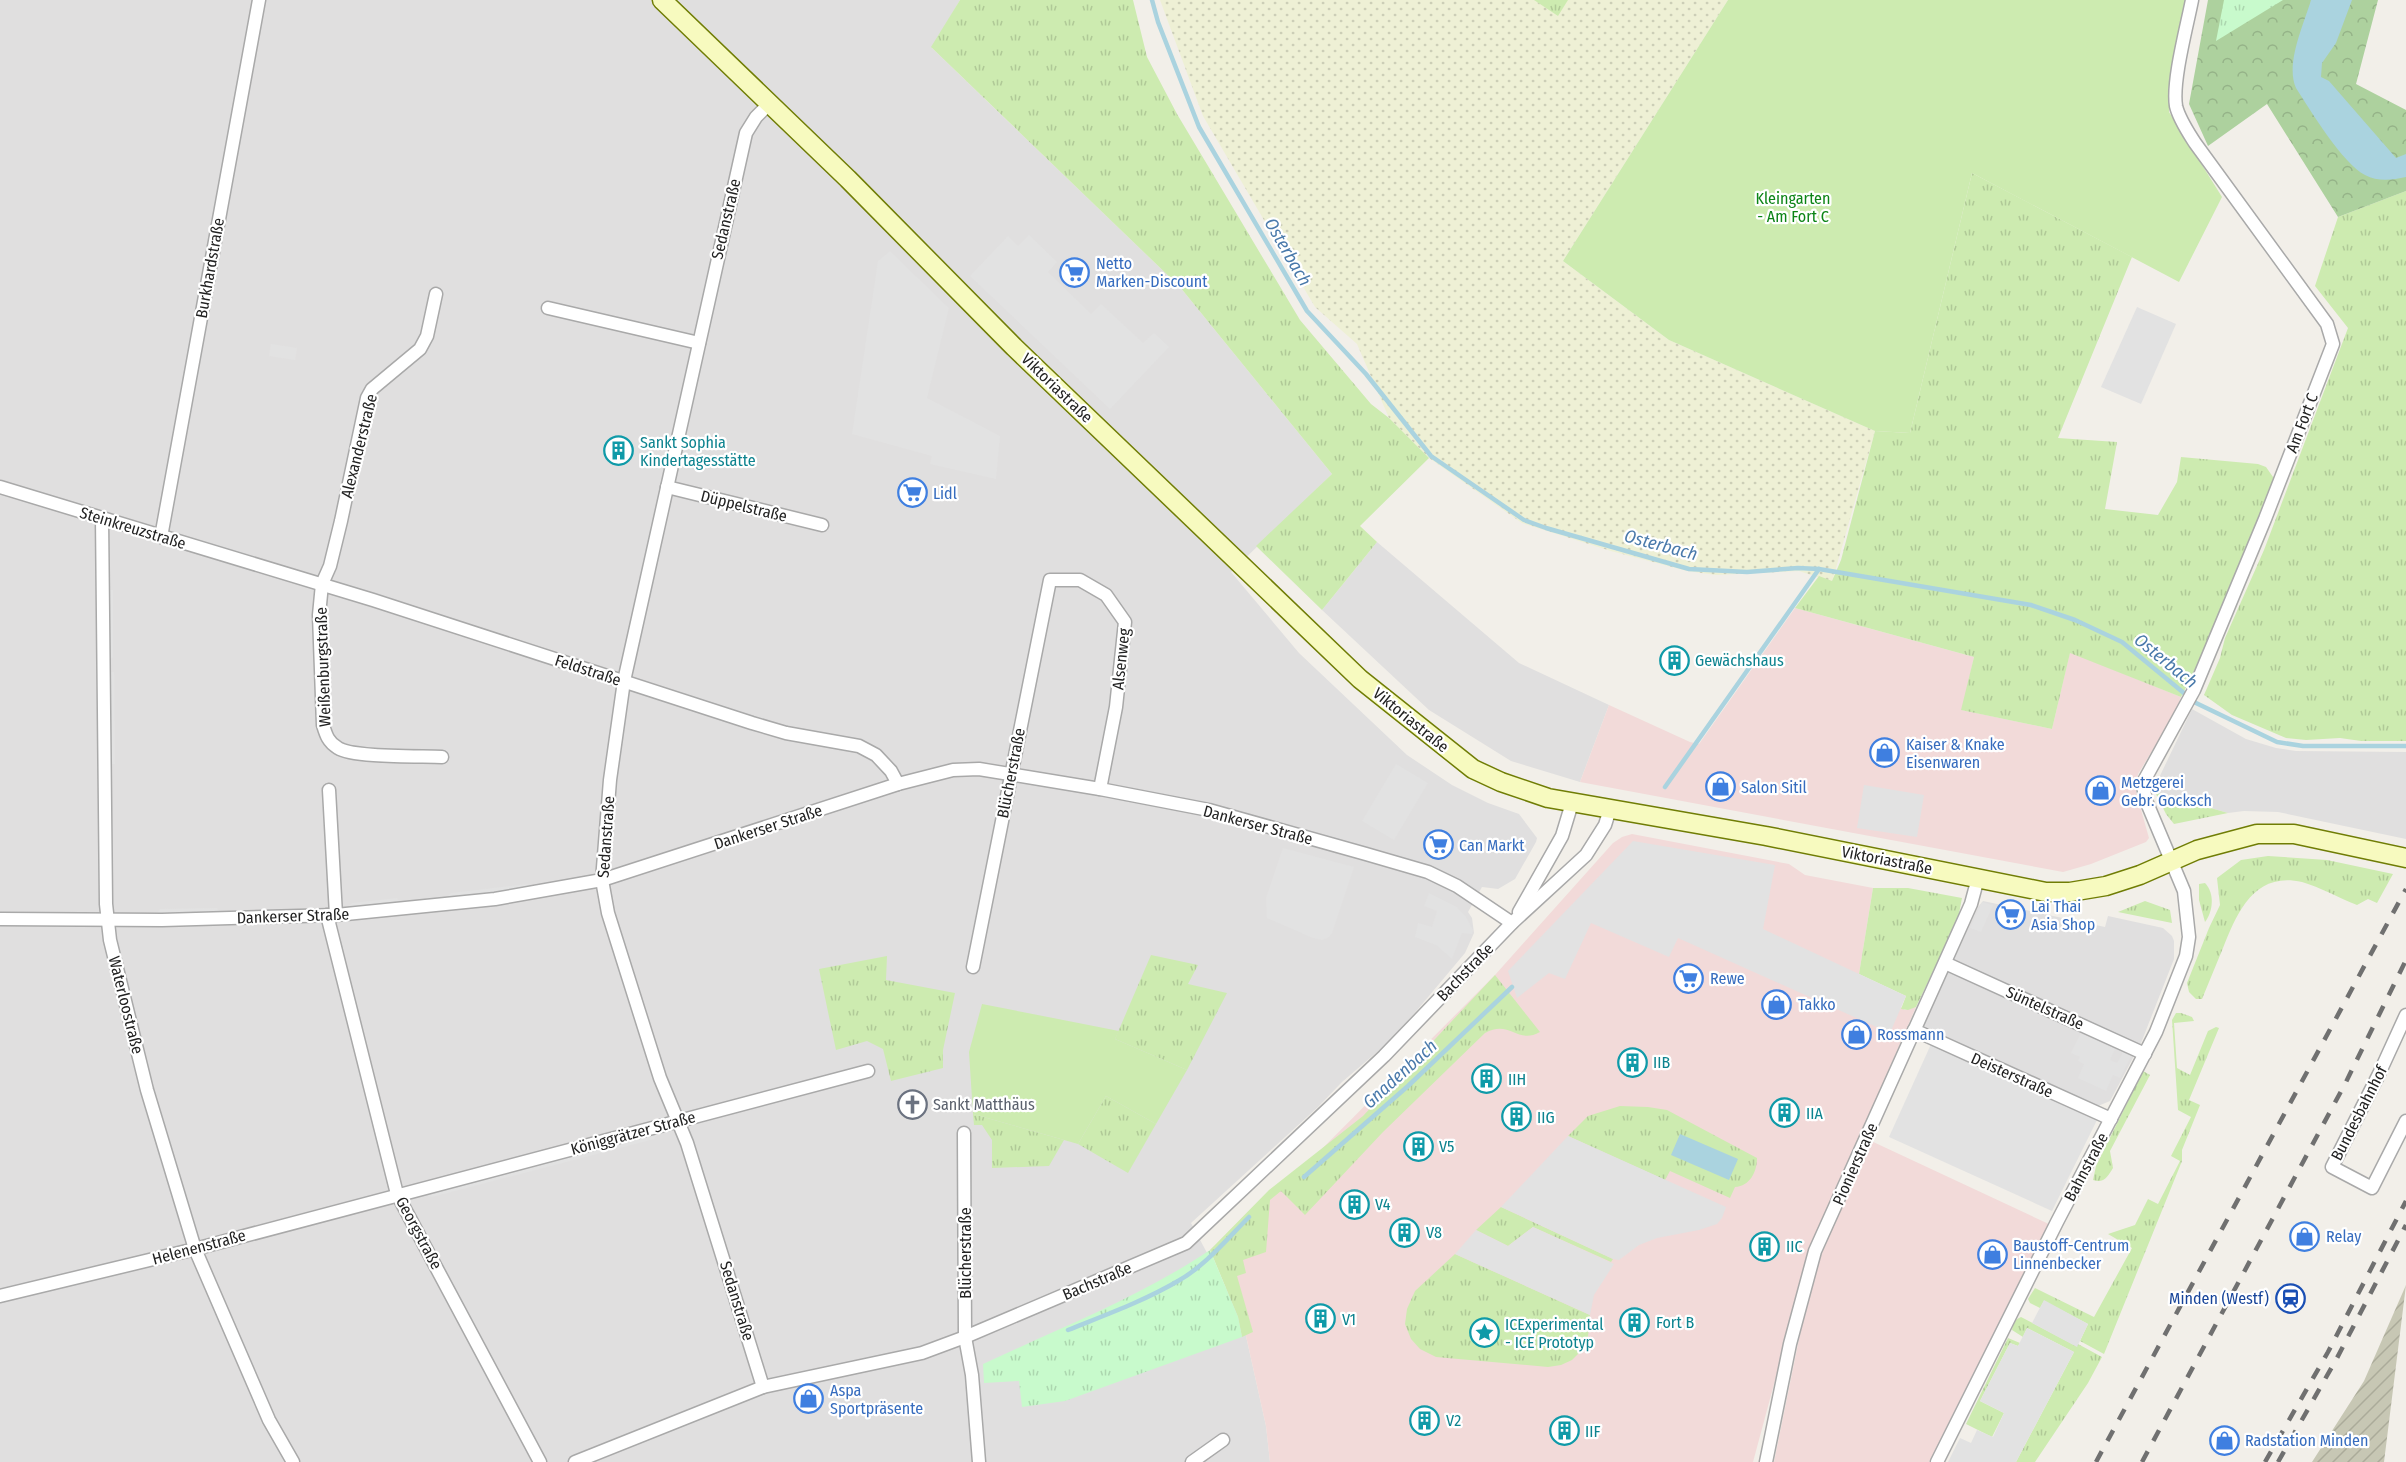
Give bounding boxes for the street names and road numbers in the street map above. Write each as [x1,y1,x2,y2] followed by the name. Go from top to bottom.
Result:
[708,177,745,261] street label: Sedanstraße
[192,216,228,320] street label: Burkhardstraße
[1017,349,1097,427] street label: Viktoriastraße
[2282,391,2322,455] street label: Am Fort C
[337,392,381,500] street label: Alexanderstraße
[699,486,789,526] street label: Düppelstraße
[78,503,188,553] street label: Steinkreuzstraße
[311,607,335,727] street label: Weißenburgstraße
[1108,627,1134,691] street label: Alsenweg
[552,650,624,690] street label: Feldstraße
[1369,684,1453,756] street label: Viktoriastraße
[993,726,1029,820] street label: Blücherstraße
[594,795,618,879] street label: Sedanstraße
[712,801,825,853] street label: Dankerser Straße
[1201,801,1315,849] street label: Dankerser Straße
[1840,842,1934,878] street label: Viktoriastraße
[236,905,350,927] street label: Dankerser Straße
[1433,939,1497,1005] street label: Bachstraße
[105,954,147,1056] street label: Waterloostraße
[2003,982,2087,1034] street label: Süntelstraße
[1968,1048,2056,1102] street label: Deisterstraße
[2327,1062,2391,1164] street label: Bundesbahnhof
[569,1107,698,1159] street label: Königgrätzer Straße
[1828,1120,1882,1208] street label: Pionierstraße
[2060,1129,2112,1205] street label: Bahnstraße
[392,1193,446,1273] street label: Georgstraße
[956,1207,975,1299] street label: Blücherstraße
[150,1225,248,1269] street label: Helenenstraße
[1060,1258,1135,1304] street label: Bachstraße
[716,1259,758,1343] street label: Sedanstraße

